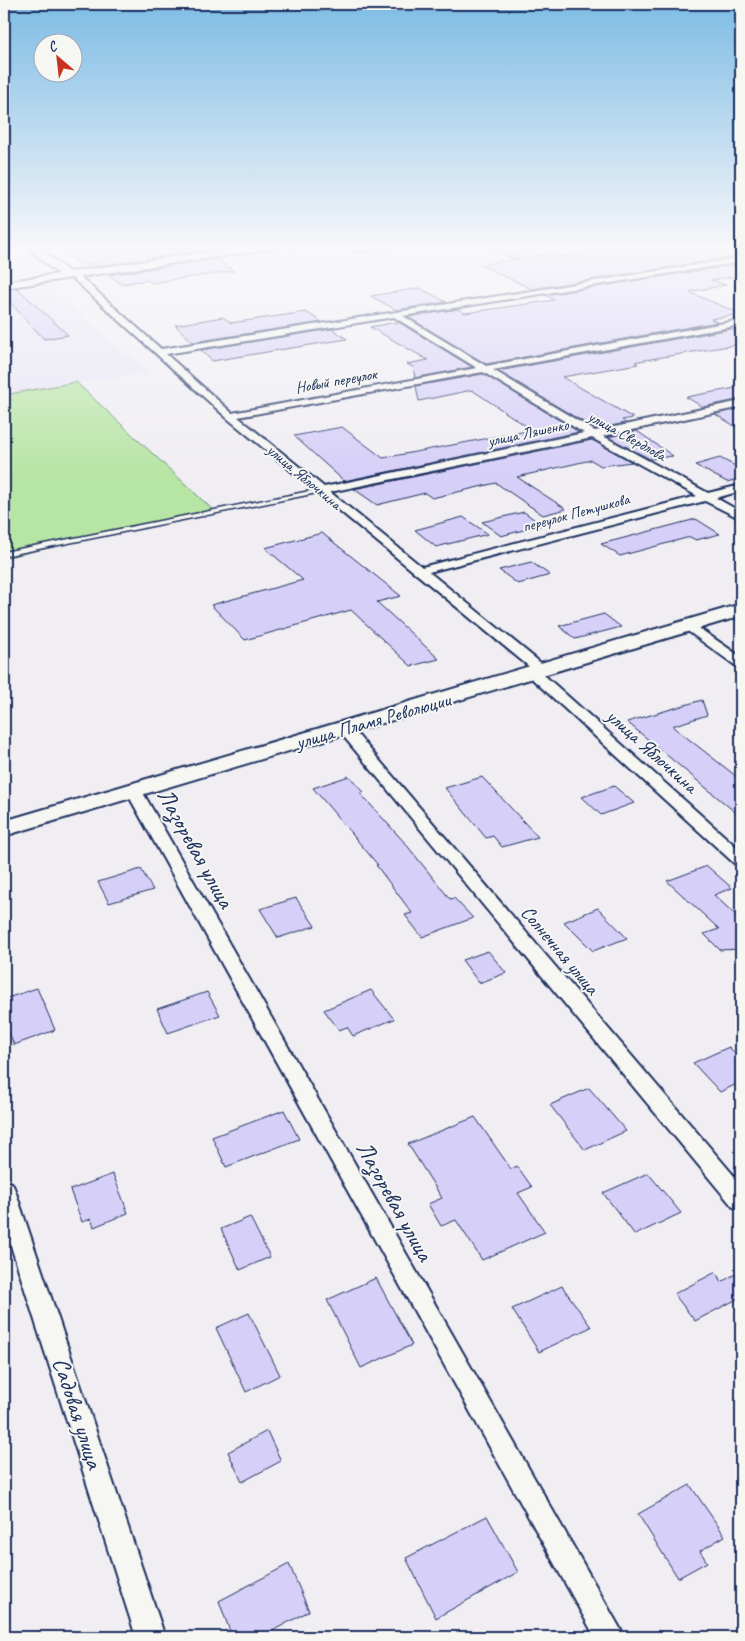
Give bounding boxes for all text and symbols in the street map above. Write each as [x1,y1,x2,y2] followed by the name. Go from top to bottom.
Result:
[32,32,82,82] north arrow
[45,37,61,56] text: С
[294,364,380,398] street label: Новый переулок
[584,406,671,466] street label: улица Свердлова
[485,414,572,452] street label: улица Ляшенко
[262,439,346,515] street label: улица Яблочкина
[520,489,633,537] street label: переулок Петушкова
[292,687,455,755] street label: улица Пламя Революции
[601,703,704,800] street label: улица Яблочкина
[150,783,242,915] street label: Лазоревая улица
[515,900,605,1001] street label: Солнечная улица
[349,1136,441,1268] street label: Лазоревая улица
[46,1354,111,1474] street label: Садовая улица

